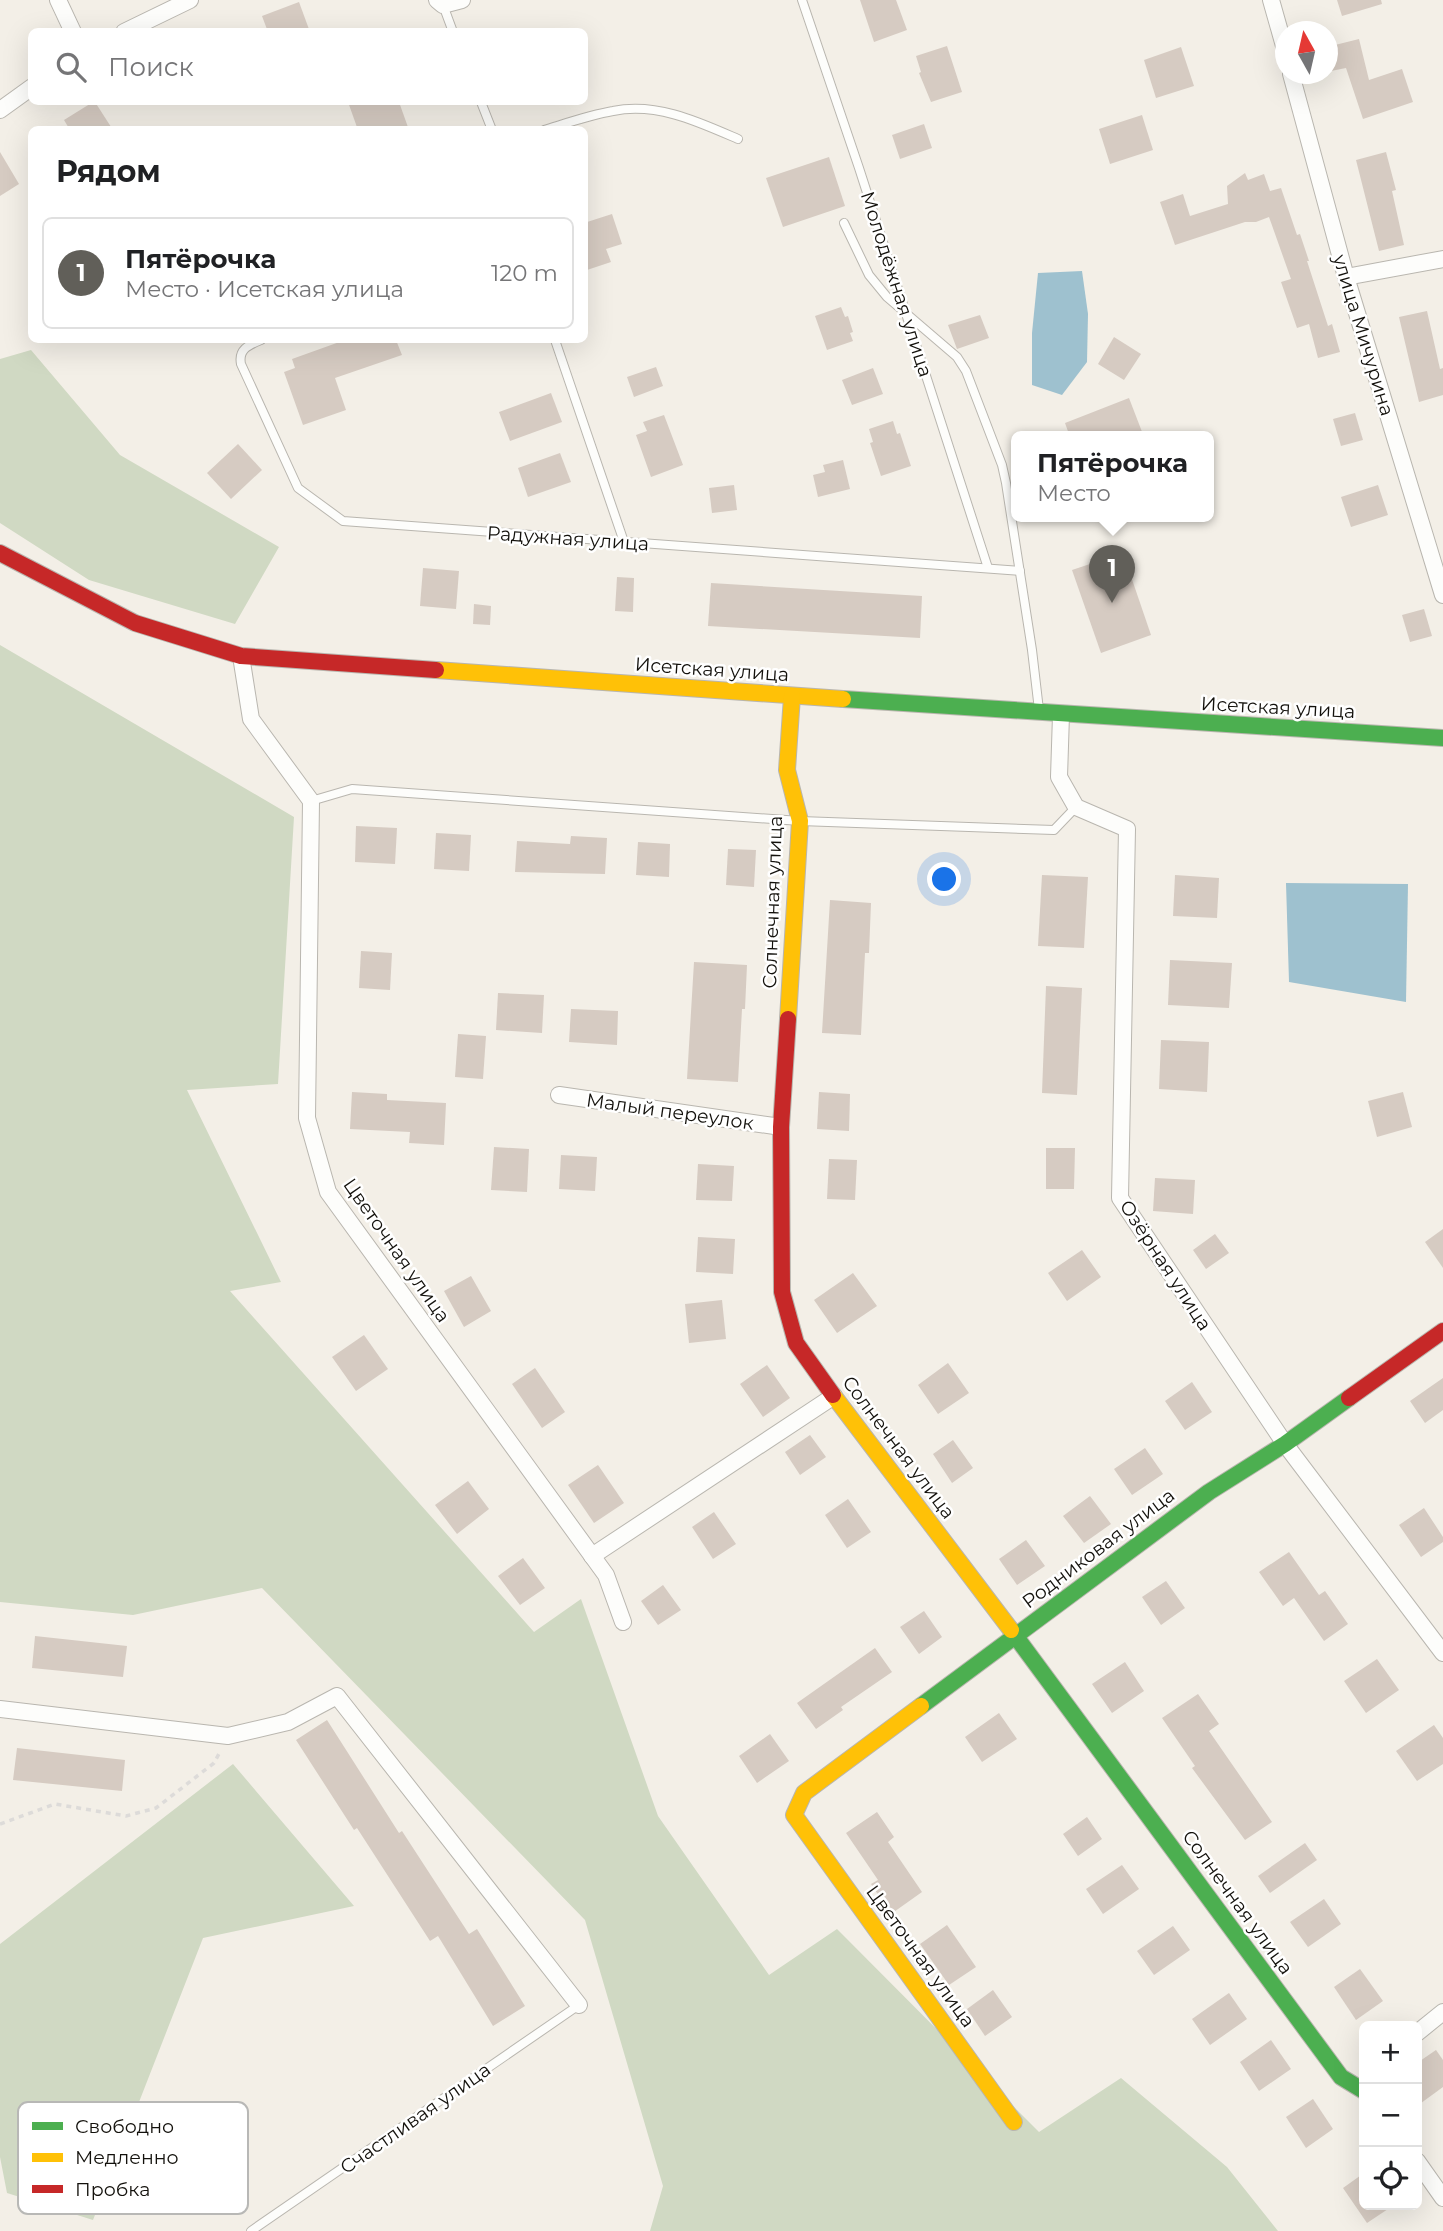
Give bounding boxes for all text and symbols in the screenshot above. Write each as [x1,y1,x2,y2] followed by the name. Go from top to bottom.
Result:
[1275,21,1338,84] north arrow
[28,28,588,105] search box
[52,48,90,86] icon: search
[108,51,194,83] text: Поиск
[56,153,161,190] text: Рядом
[856,189,937,380] street label: Молодёжная улица
[125,243,276,275] text: Пятёрочка
[1328,251,1399,419] street label: улица Мичурина
[76,259,86,287] text: 1
[491,259,558,287] text: 120 m
[125,275,404,303] text: Место · Исетская улица
[1011,431,1214,522] popup
[1037,447,1188,479] text: Пятёрочка
[1037,479,1111,507] text: Место
[486,521,650,556] street label: Радужная улица
[1089,545,1135,603] pin: 1
[634,653,790,686] street label: Исетская улица
[1200,692,1356,723] street label: Исетская улица
[758,815,787,989] street label: Солнечная улица
[927,862,961,896] your location
[585,1088,755,1135] street label: Малый переулок
[338,1174,455,1327] street label: Цветочная улица
[1115,1196,1216,1335] street label: Озёрная улица
[837,1371,960,1523] street label: Солнечная улица
[1018,1484,1179,1613] street label: Родниковая улица
[1177,1826,1298,1979] street label: Солнечная улица
[861,1881,980,2032] street label: Цветочная улица
[1359,2021,1422,2210] map controls
[1359,2021,1422,2084] button: +
[336,2058,495,2179] street label: Счастливая улица
[1359,2084,1422,2147] button: −
[18,2102,248,2214] legend
[75,2115,174,2138] text: Свободно
[75,2146,179,2169] text: Медленно
[1359,2147,1422,2210] button: locate
[75,2178,150,2201] text: Пробка

